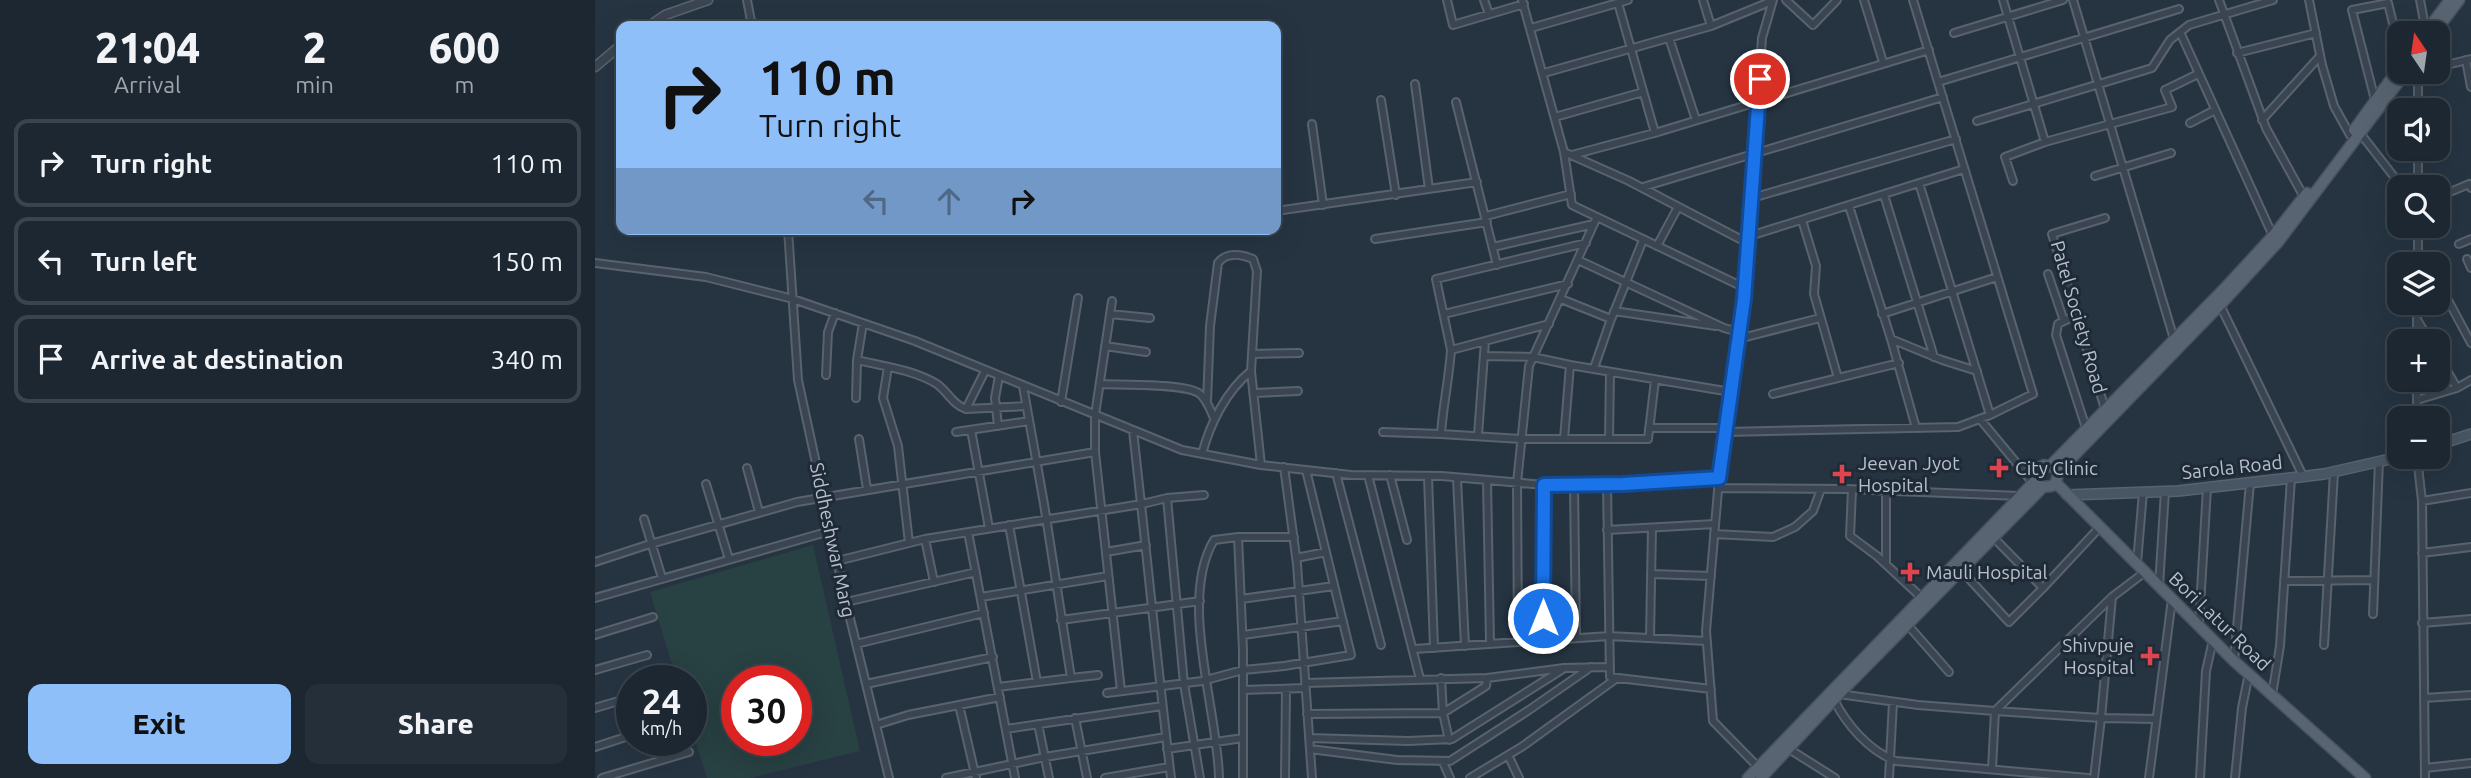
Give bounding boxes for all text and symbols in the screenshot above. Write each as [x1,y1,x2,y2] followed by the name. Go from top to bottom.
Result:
[2387,21,2450,84] north arrow
[2387,21,2450,469] map controls
[95,24,200,71] text: 21:04
[303,24,326,71] text: 2
[429,24,500,71] text: 600
[644,49,735,140] icon: right
[759,49,896,104] text: 110 m
[1730,49,1790,109] pin
[1741,60,1779,98] icon: arrive
[114,72,181,97] text: Arrival
[295,72,334,97] text: min
[454,72,474,97] text: m
[2387,98,2450,161] button: sound
[759,107,901,143] text: Turn right
[32,144,70,182] icon: right
[91,149,212,178] text: Turn right
[491,149,563,178] text: 110 m
[2387,175,2450,238] button: search
[857,182,895,220] icon: left
[930,182,968,220] icon: ahead
[1003,182,1041,220] icon: right
[2047,238,2111,396] street label: Patel Society Road
[32,242,70,280] icon: left
[91,247,197,276] text: Turn left
[491,247,563,276] text: 150 m
[2387,252,2450,315] button: layers
[2387,329,2450,392] button: +
[32,340,70,378] icon: arrive
[91,345,344,374] text: Arrive at destination
[491,345,563,374] text: 340 m
[2387,406,2450,469] button: −
[2181,451,2283,483] street label: Sarola Road
[1858,452,1960,496] place label: Jeevan Jyot Hospital
[2015,457,2098,479] place label: City Clinic
[1989,458,2009,478] marker: City Clinic
[806,461,860,619] street label: Siddheshwar Marg
[1832,464,1852,484] marker: Jeevan Jyot Hospital
[1926,561,2048,583] place label: Mauli Hospital
[1900,562,1920,582] marker: Mauli Hospital
[2165,567,2275,675] street label: Bori Latur Road
[1506,581,1580,655] position arrow
[2062,634,2134,678] place label: Shivpuje Hospital
[2140,646,2160,666] marker: Shivpuje Hospital
[721,665,812,756] speed limit sign: 30
[642,681,681,721] text: 24
[28,684,291,764] button: Exit
[305,684,567,764] button: Share
[641,718,682,738] text: km/h

